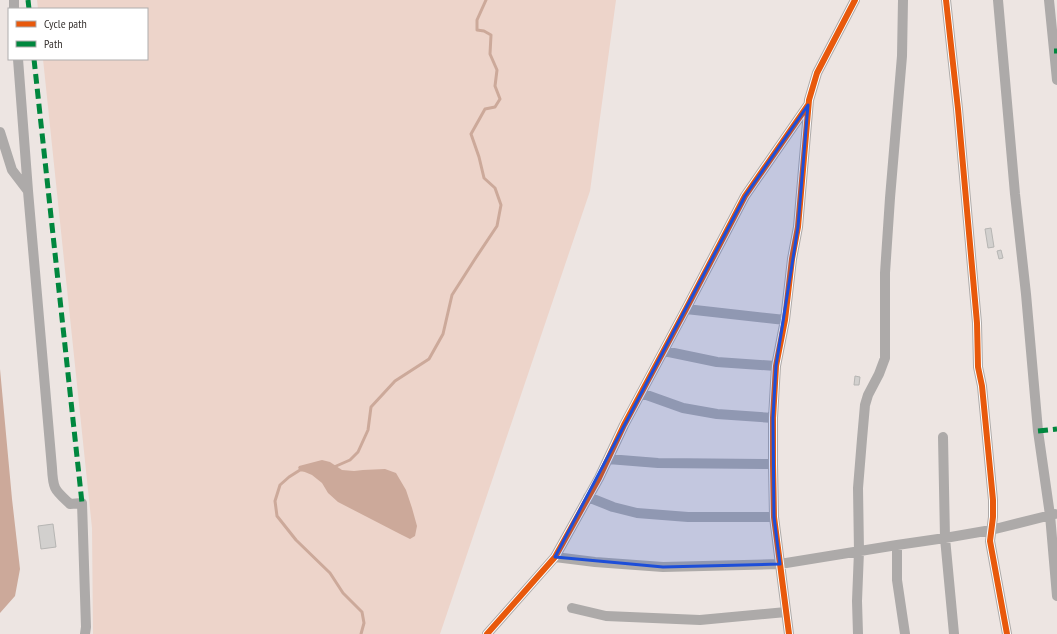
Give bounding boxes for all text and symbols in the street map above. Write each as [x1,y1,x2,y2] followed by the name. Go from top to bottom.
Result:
[8,8,148,60] legend
[44,16,87,31] text: Cycle path
[44,36,62,51] text: Path

